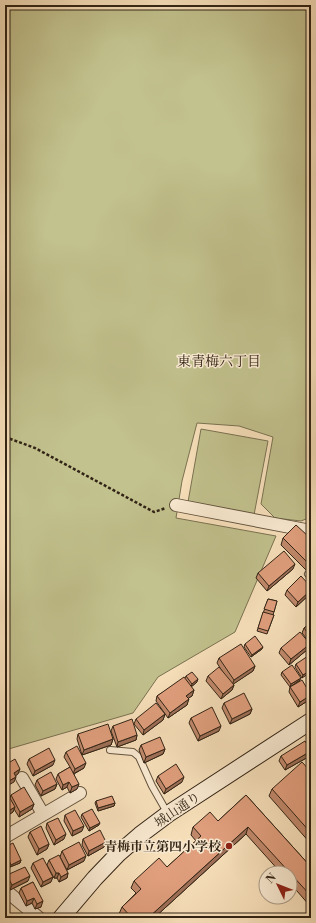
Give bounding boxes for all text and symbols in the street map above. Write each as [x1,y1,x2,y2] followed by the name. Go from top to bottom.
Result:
[177,353,261,371] district label: 東青梅六丁目
[152,789,204,831] street label: 城山通り
[104,839,222,855] place label: 青梅市立第四小学校
[224,841,234,851] marker: 青梅市立第四小学校
[258,865,298,905] north arrow
[263,871,280,887] text: N

